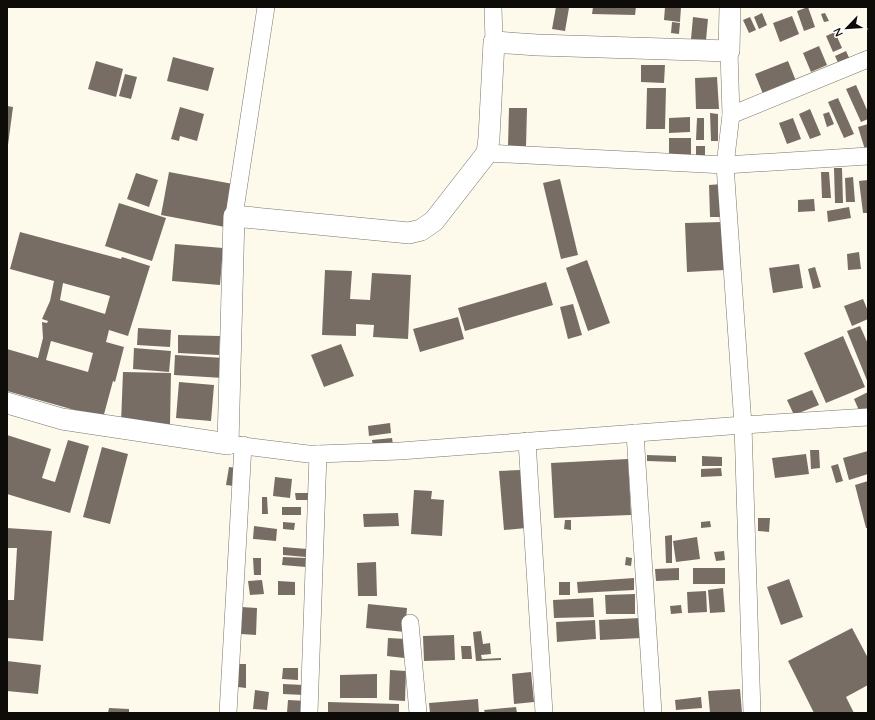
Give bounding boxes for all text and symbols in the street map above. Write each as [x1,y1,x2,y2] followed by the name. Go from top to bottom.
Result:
[827,8,867,48] north arrow
[830,26,846,39] text: N

